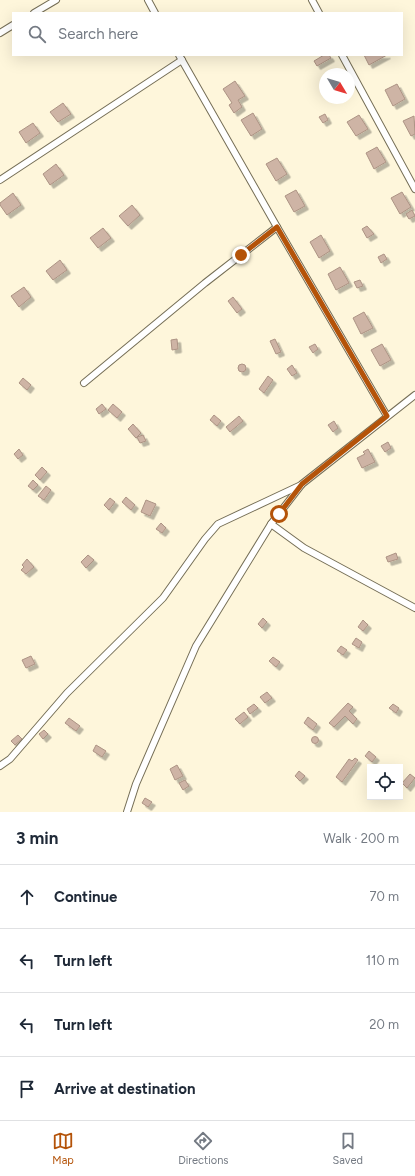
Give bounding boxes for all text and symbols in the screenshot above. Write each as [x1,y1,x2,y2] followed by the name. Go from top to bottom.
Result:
[12,12,403,56] search box
[26,23,48,45] icon: search
[58,25,138,43] text: Search here
[319,68,355,104] north arrow
[232,246,250,264] route end
[270,505,288,523] route start
[367,764,403,800] map controls
[367,764,403,800] button: locate
[16,828,58,848] text: 3 min
[323,831,399,846] text: Walk · 200 m
[16,886,38,908] icon: ahead
[54,888,117,906] text: Continue
[369,889,399,904] text: 70 m
[16,950,38,972] icon: left
[54,952,112,970] text: Turn left
[366,953,399,968] text: 110 m
[16,1014,38,1036] icon: left
[54,1016,112,1034] text: Turn left
[369,1017,399,1032] text: 20 m
[16,1078,38,1100] icon: arrive
[54,1080,195,1098] text: Arrive at destination
[52,1130,74,1167] tab: Map
[178,1130,228,1167] tab: Directions
[333,1130,363,1167] tab: Saved

